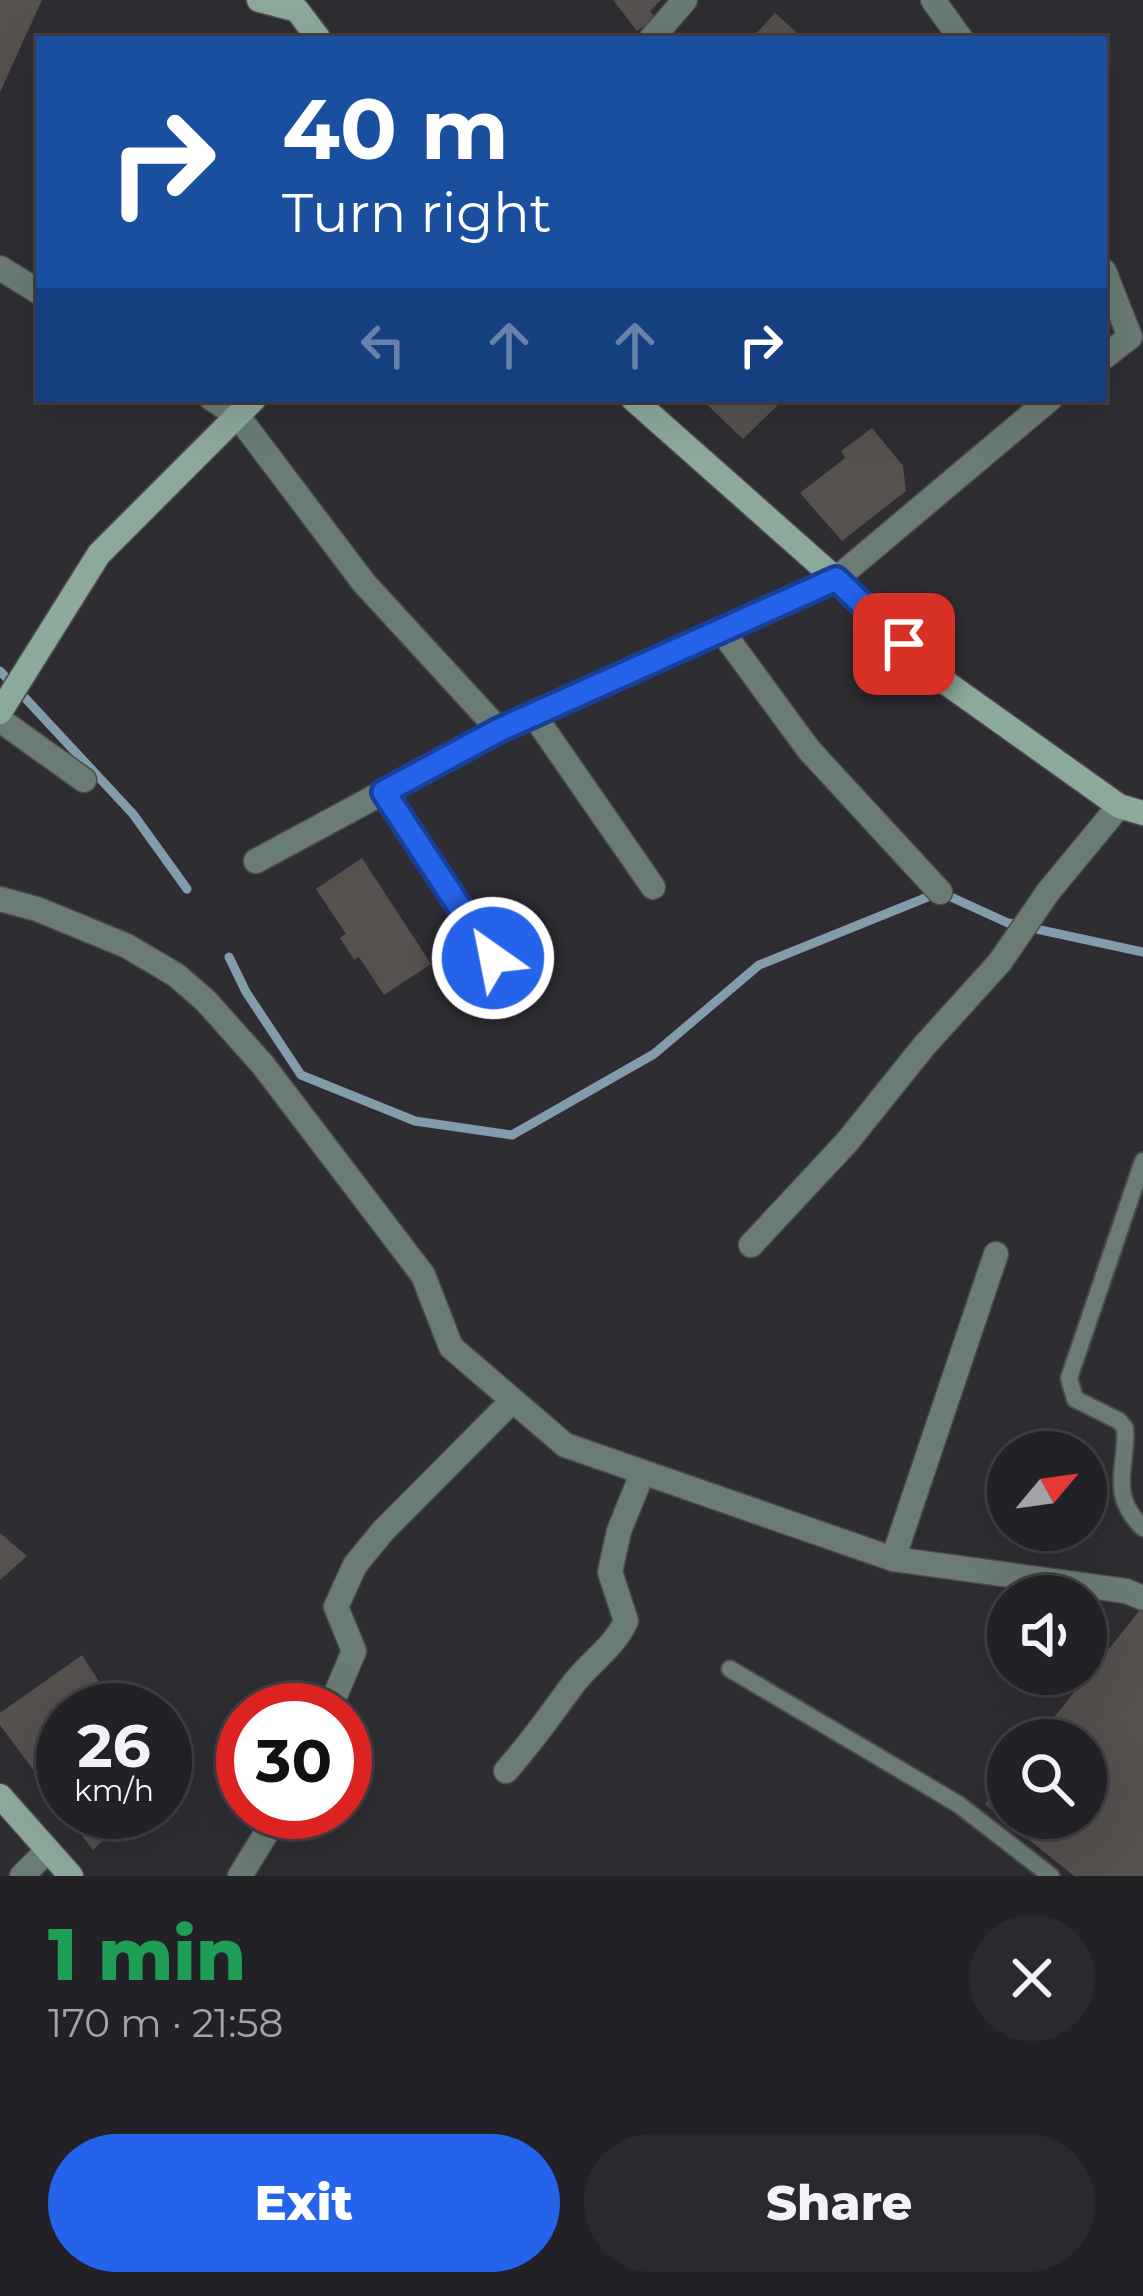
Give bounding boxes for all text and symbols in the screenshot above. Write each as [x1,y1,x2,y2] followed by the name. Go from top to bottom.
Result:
[282,78,509,180] text: 40 m
[84,84,240,240] icon: right
[282,180,552,246] text: Turn right
[350,312,416,378] icon: left
[476,312,542,378] icon: ahead
[602,312,668,378] icon: ahead
[728,312,794,378] icon: right
[853,593,955,695] pin
[871,611,937,677] icon: arrive
[430,895,556,1021] position arrow
[987,1431,1107,1551] north arrow
[987,1431,1107,1839] map controls
[987,1575,1107,1695] button: sound
[216,1683,372,1839] speed limit sign: 30
[77,1709,151,1782] text: 26
[987,1719,1107,1839] button: search
[74,1772,154,1809] text: km/h
[48,1910,246,1998] text: 1 min
[969,1915,1095,2041] button: close
[48,1999,283,2047] text: 170 m · 21:58
[48,2134,560,2272] button: Exit
[584,2134,1095,2272] button: Share

